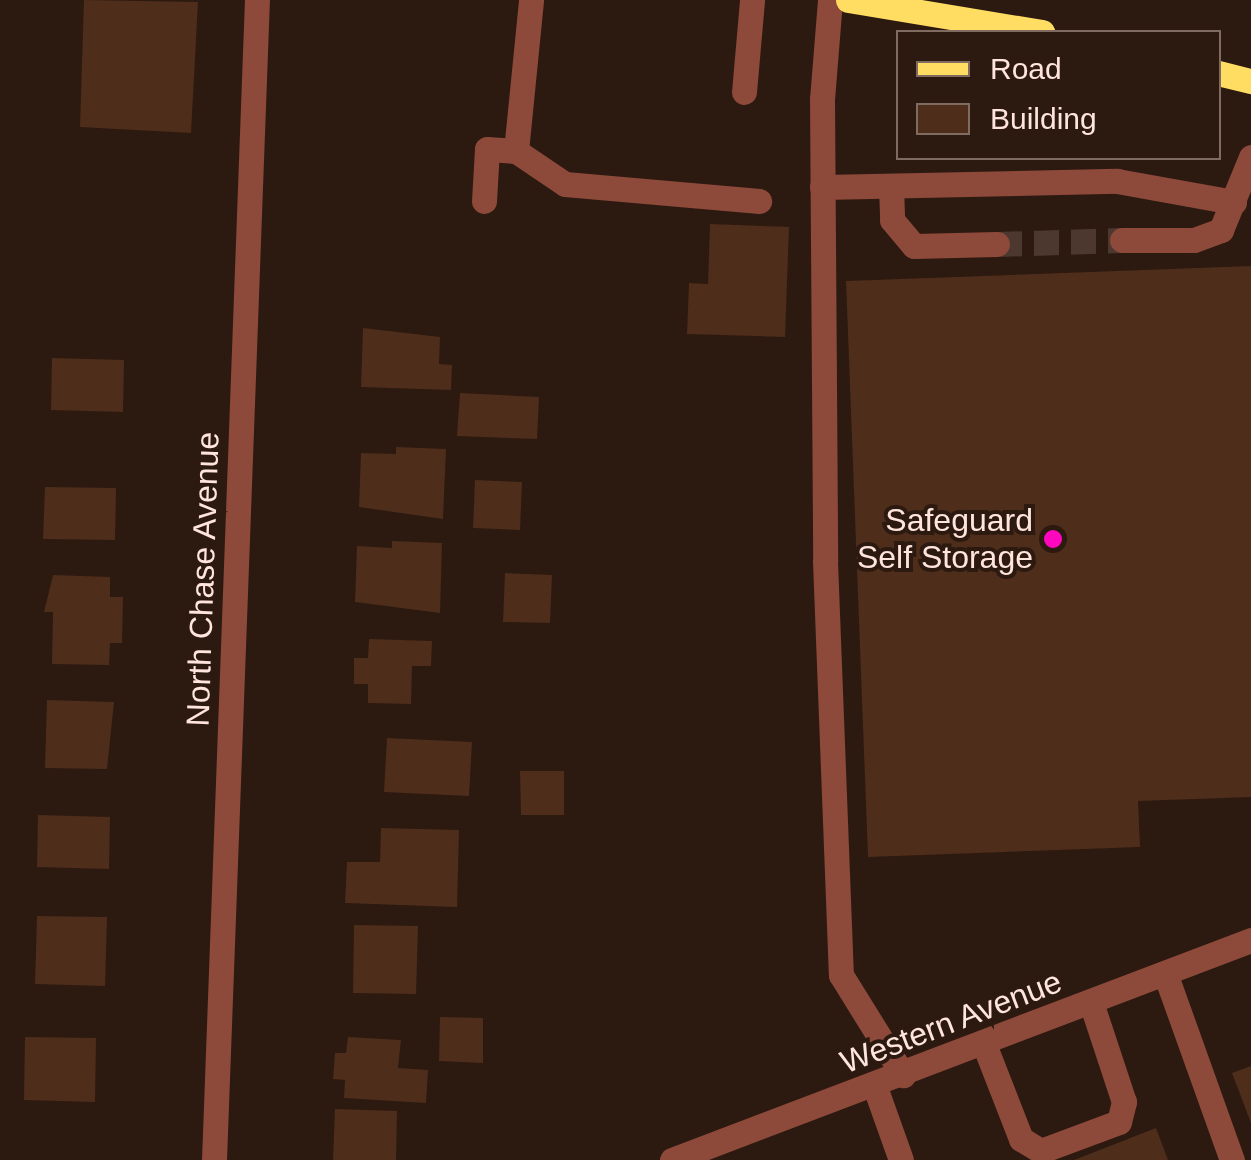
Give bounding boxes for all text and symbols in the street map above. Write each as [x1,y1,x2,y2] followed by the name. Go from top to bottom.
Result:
[896,30,1221,160] legend
[990,52,1062,85] text: Road
[990,102,1097,135] text: Building
[179,430,227,728] street label: North Chase Avenue
[857,502,1033,577] place label: Safeguard Self Storage
[1042,528,1064,550] marker: Safeguard Self Storage
[834,962,1068,1082] street label: Western Avenue

